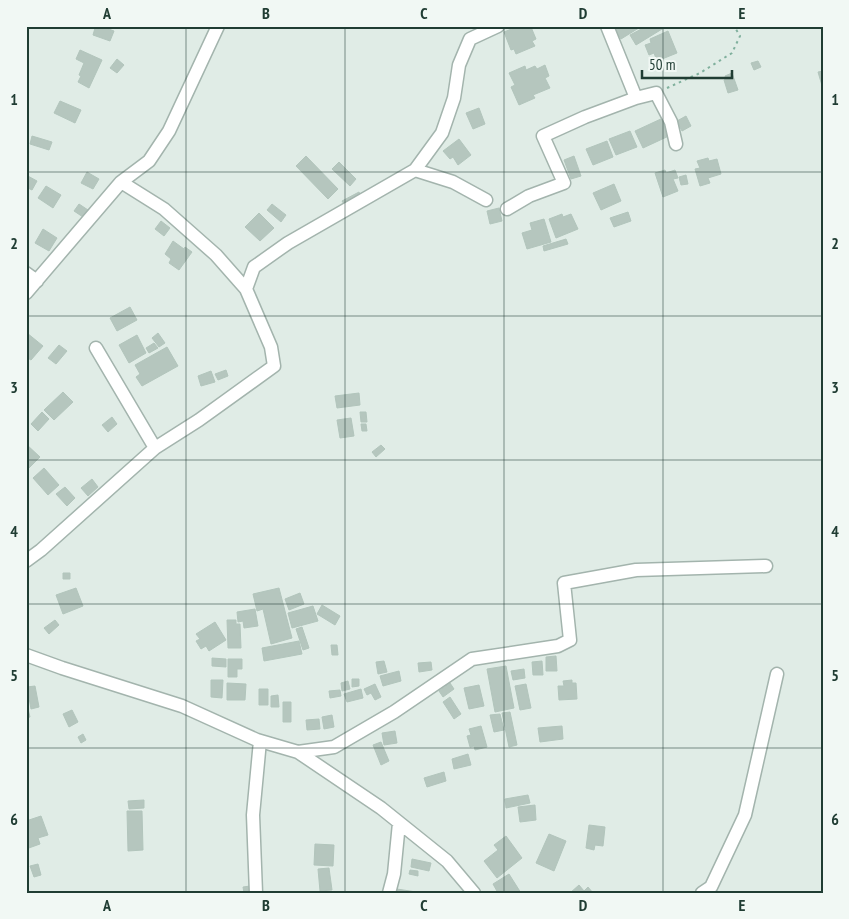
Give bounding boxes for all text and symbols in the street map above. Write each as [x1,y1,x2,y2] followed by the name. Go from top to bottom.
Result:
[102,3,112,23] text: A
[262,3,270,23] text: B
[420,3,428,23] text: C
[579,3,588,23] text: D
[739,3,746,23] text: E
[642,48,732,80] scale bar
[649,55,675,74] text: 50 m
[10,89,18,109] text: 1
[831,89,839,109] text: 1
[10,233,18,253] text: 2
[831,233,839,253] text: 2
[10,377,18,397] text: 3
[831,377,839,397] text: 3
[10,521,18,541] text: 4
[831,521,839,541] text: 4
[10,665,18,685] text: 5
[831,665,839,685] text: 5
[10,809,18,829] text: 6
[831,809,839,829] text: 6
[102,895,112,915] text: A
[262,895,270,915] text: B
[420,895,428,915] text: C
[579,895,588,915] text: D
[739,895,746,915] text: E

